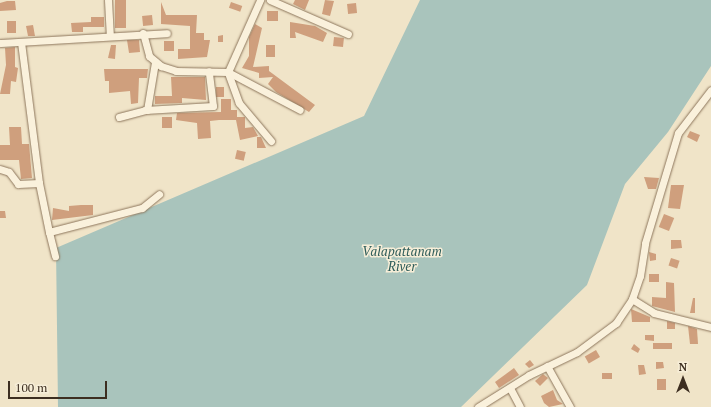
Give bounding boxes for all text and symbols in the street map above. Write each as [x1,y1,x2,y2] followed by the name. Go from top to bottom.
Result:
[362,244,442,275] water label: Valapattanam River
[663,359,703,399] north arrow
[679,360,687,374] text: N
[10,373,109,399] scale bar
[15,380,47,395] text: 100 m

